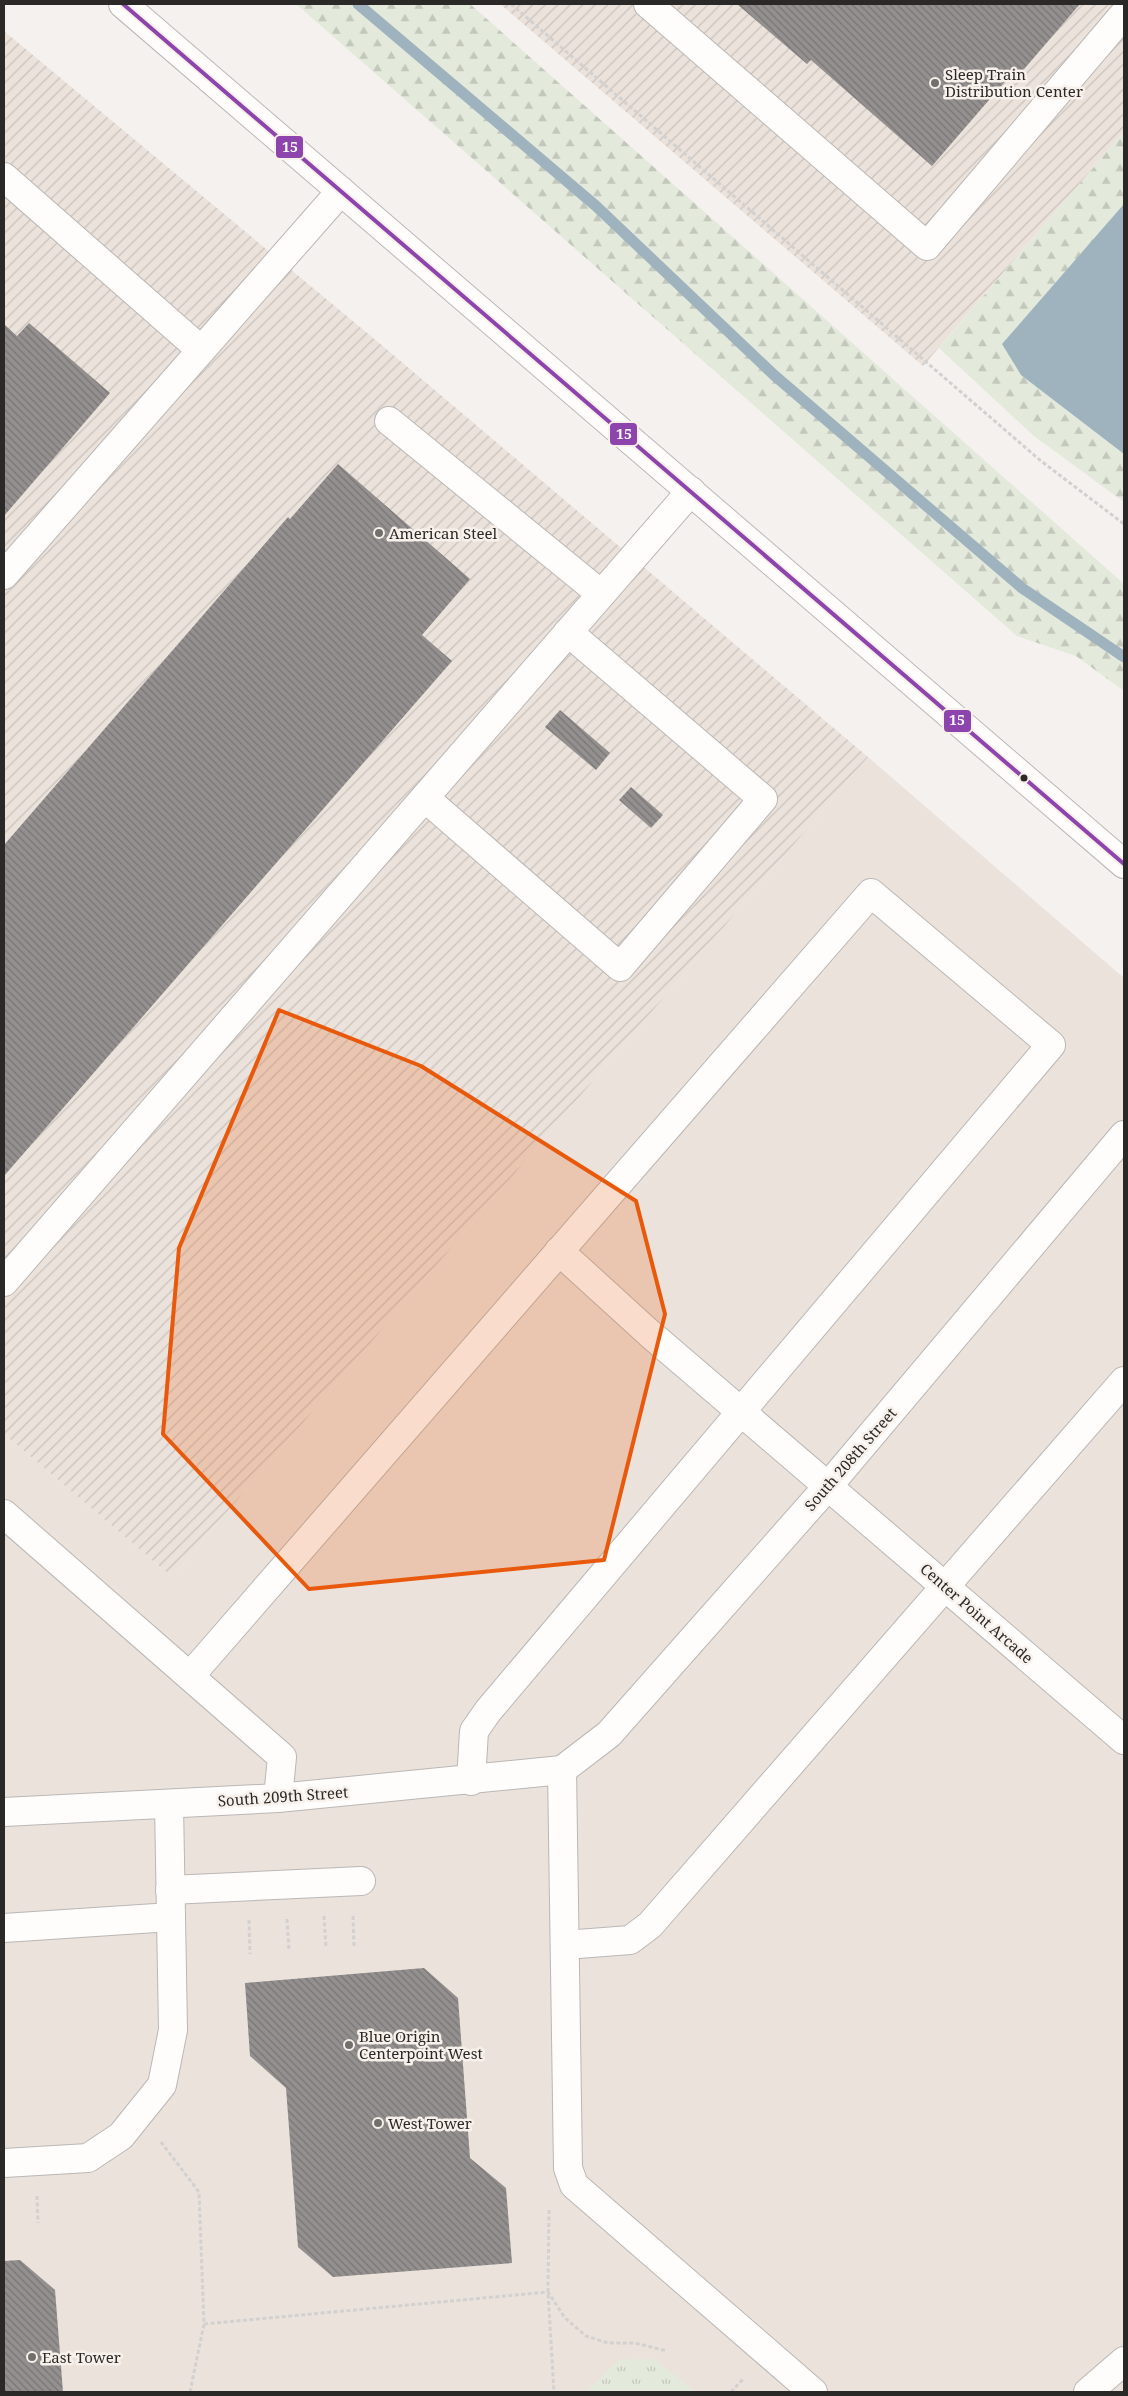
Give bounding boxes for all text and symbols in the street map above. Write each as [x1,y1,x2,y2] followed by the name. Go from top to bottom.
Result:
[945,64,1083,101] place label: Sleep Train Distribution Center
[929,77,941,89] marker: Sleep Train Distribution Center
[275,135,304,159] line badge: 15
[282,137,298,156] text: 15
[609,422,638,446] line badge: 15
[616,424,632,443] text: 15
[389,523,498,543] place label: American Steel
[373,527,385,539] marker: American Steel
[943,709,972,733] line badge: 15
[949,710,965,729] text: 15
[1019,773,1029,783] unlabelled marker
[800,1403,900,1515] street label: South 208th Street
[916,1558,1038,1668] street label: Center Point Arcade
[217,1781,349,1811] street label: South 209th Street
[359,2026,483,2063] place label: Blue Origin Centerpoint West
[343,2039,355,2051] marker: Blue Origin Centerpoint West
[388,2113,472,2133] place label: West Tower
[372,2117,384,2129] marker: West Tower
[42,2347,121,2367] place label: East Tower
[26,2351,38,2363] marker: East Tower

